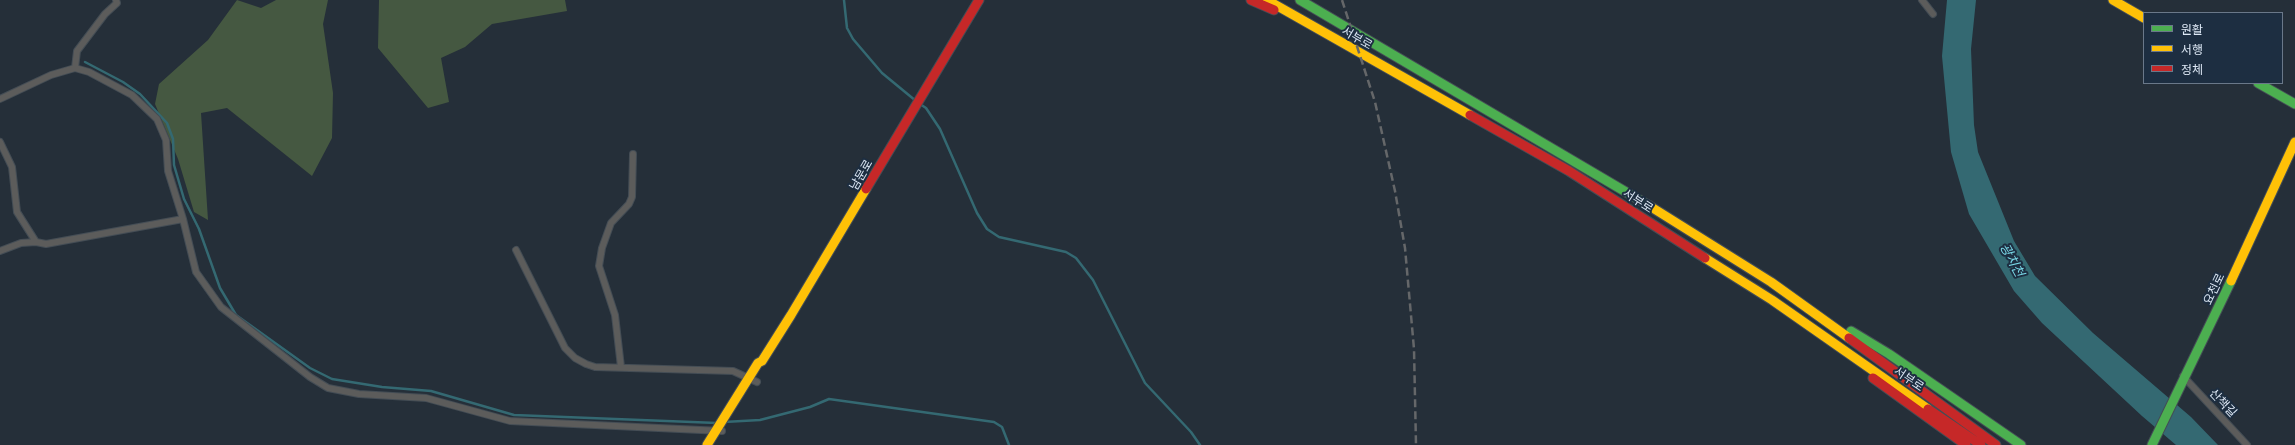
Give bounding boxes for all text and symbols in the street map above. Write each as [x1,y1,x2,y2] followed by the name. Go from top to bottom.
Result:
[2143,12,2283,84] legend
[2181,22,2203,36] text: 원활
[1339,23,1375,53] street label: 서부로
[2181,42,2203,56] text: 서행
[2181,62,2203,76] text: 정체
[846,157,876,193] street label: 남문로
[1620,186,1656,216] street label: 서부로
[1997,240,2027,280] water label: 광치천
[2200,271,2228,307] street label: 요천로
[1891,364,1927,394] street label: 서부로
[2206,386,2240,420] street label: 산책길

